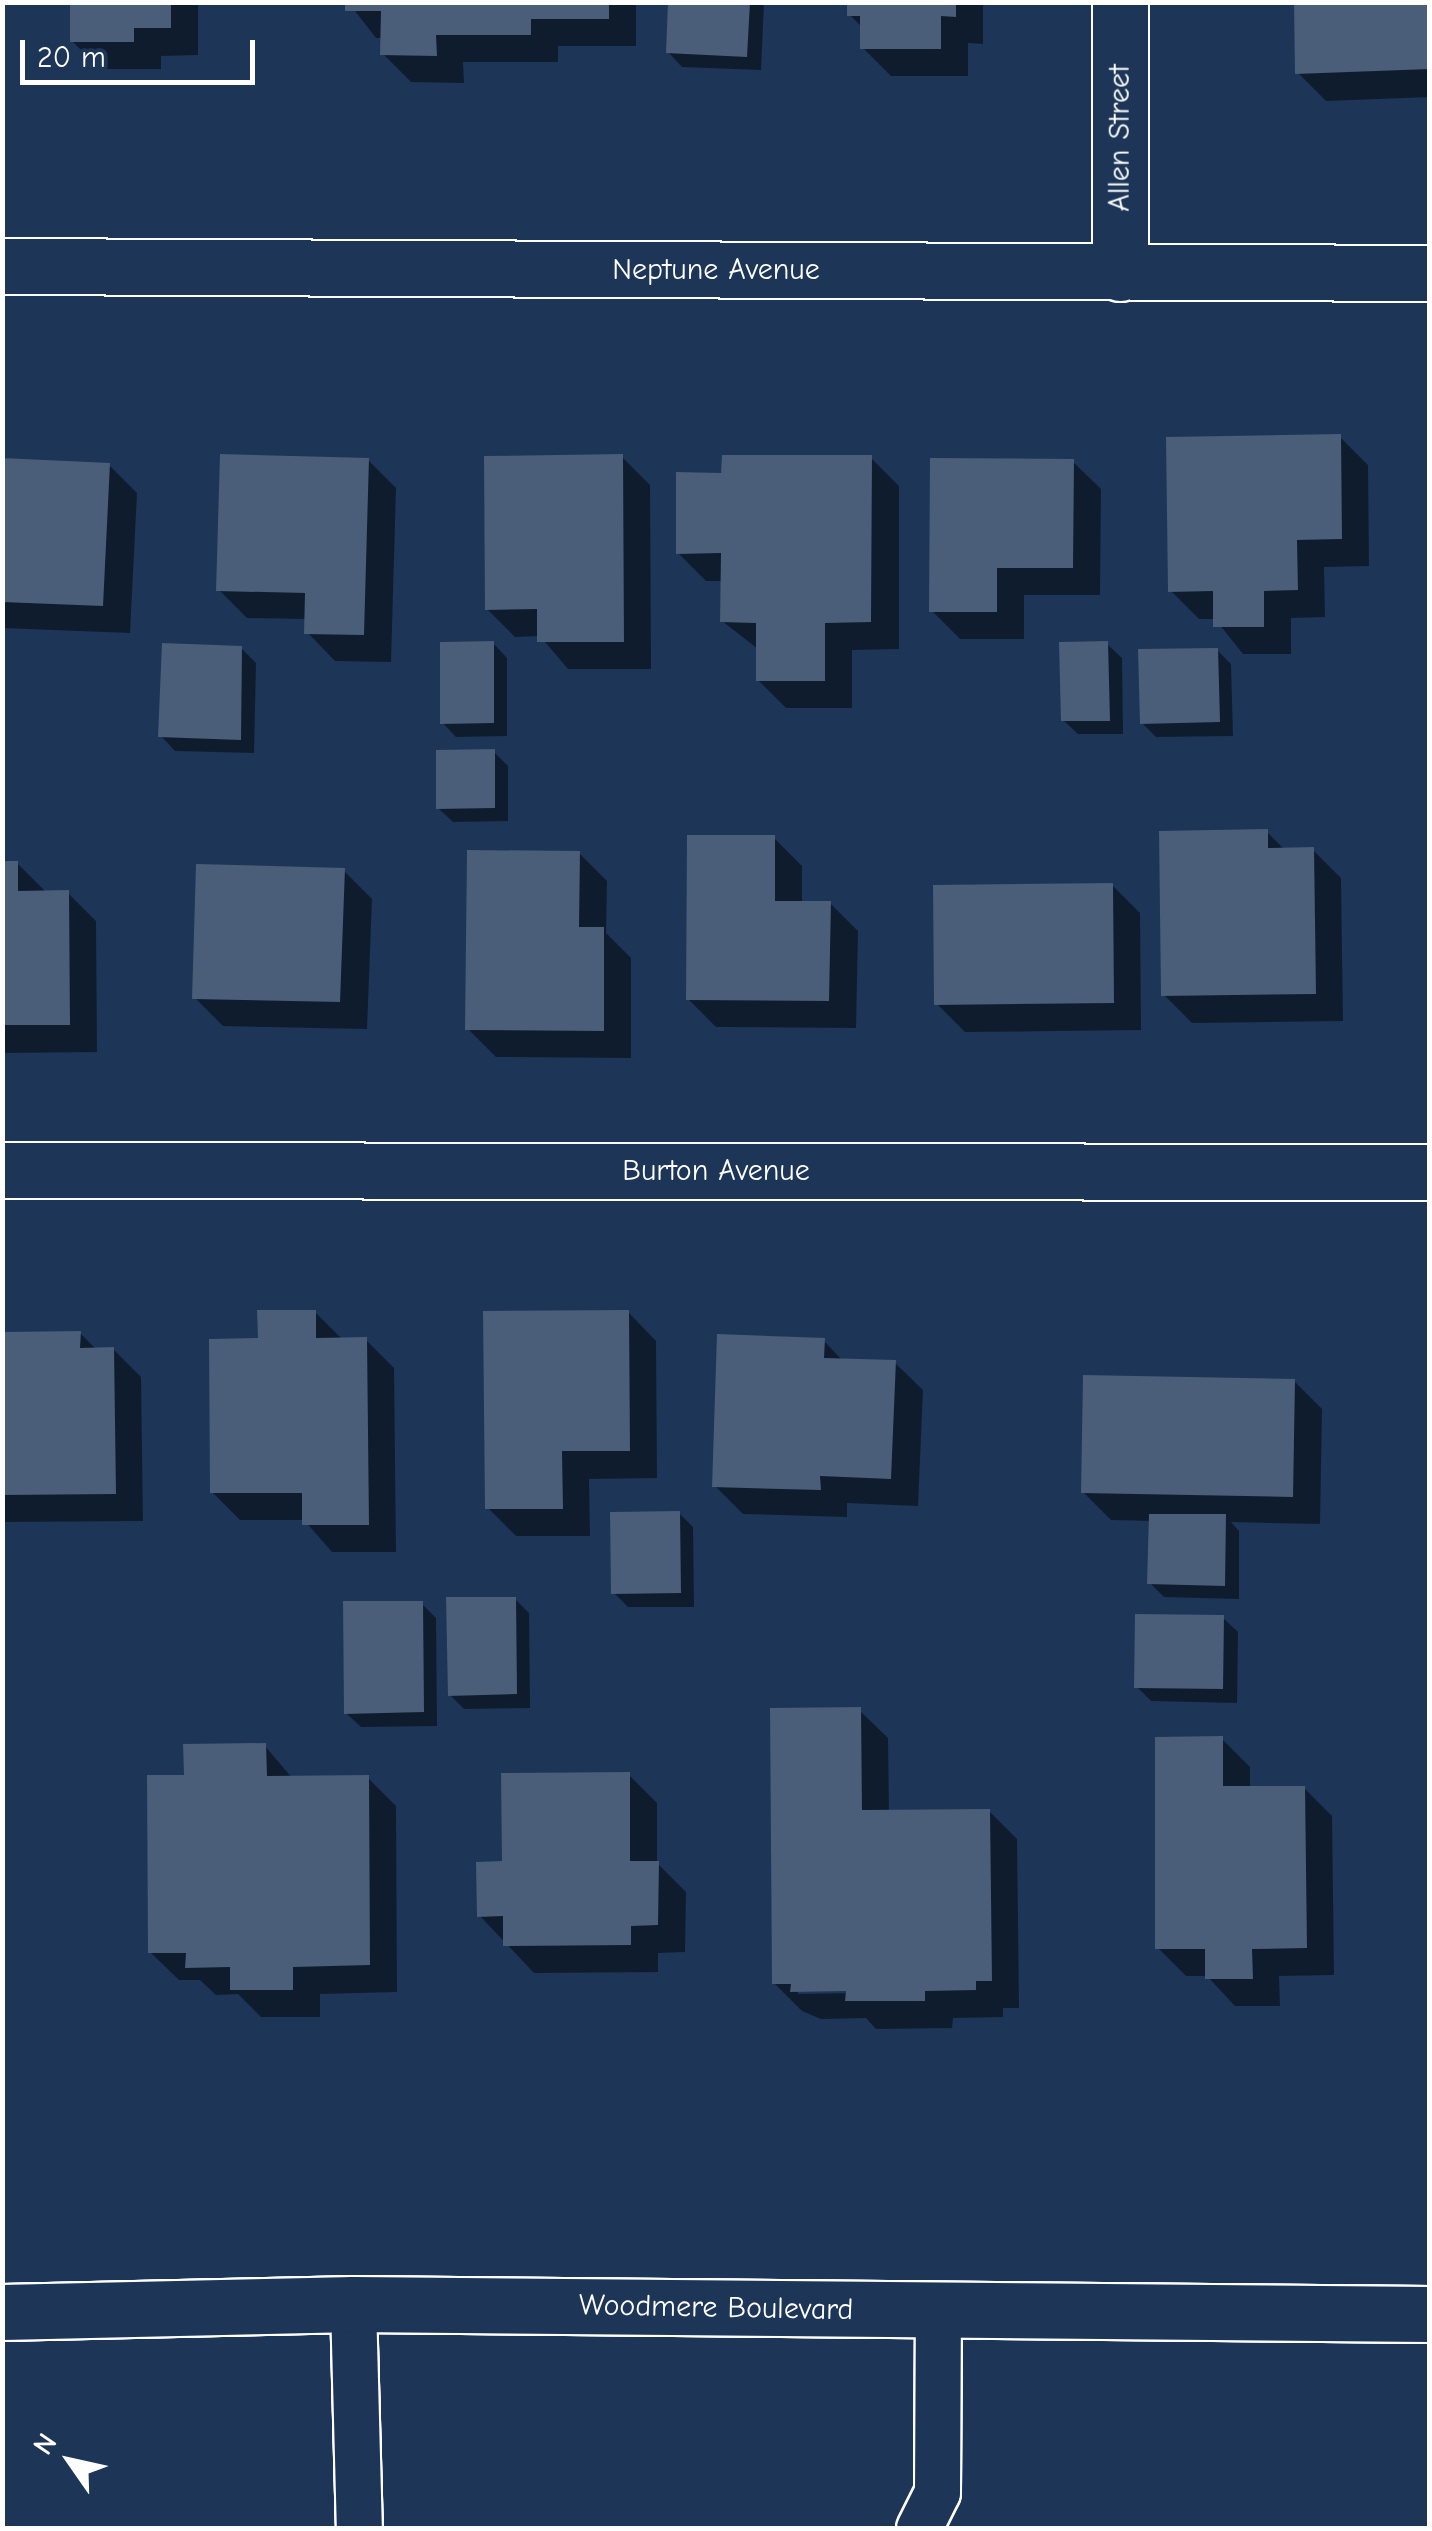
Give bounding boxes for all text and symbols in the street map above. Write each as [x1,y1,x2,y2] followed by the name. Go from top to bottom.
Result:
[25,20,260,82] scale bar
[37,40,106,75] text: 20 m
[1102,64,1138,212] street label: Allen Street
[612,252,820,288] street label: Neptune Avenue
[622,1153,810,1189] street label: Burton Avenue
[579,2288,853,2328] street label: Woodmere Boulevard
[20,2411,120,2511] north arrow
[27,2428,63,2461] text: N

